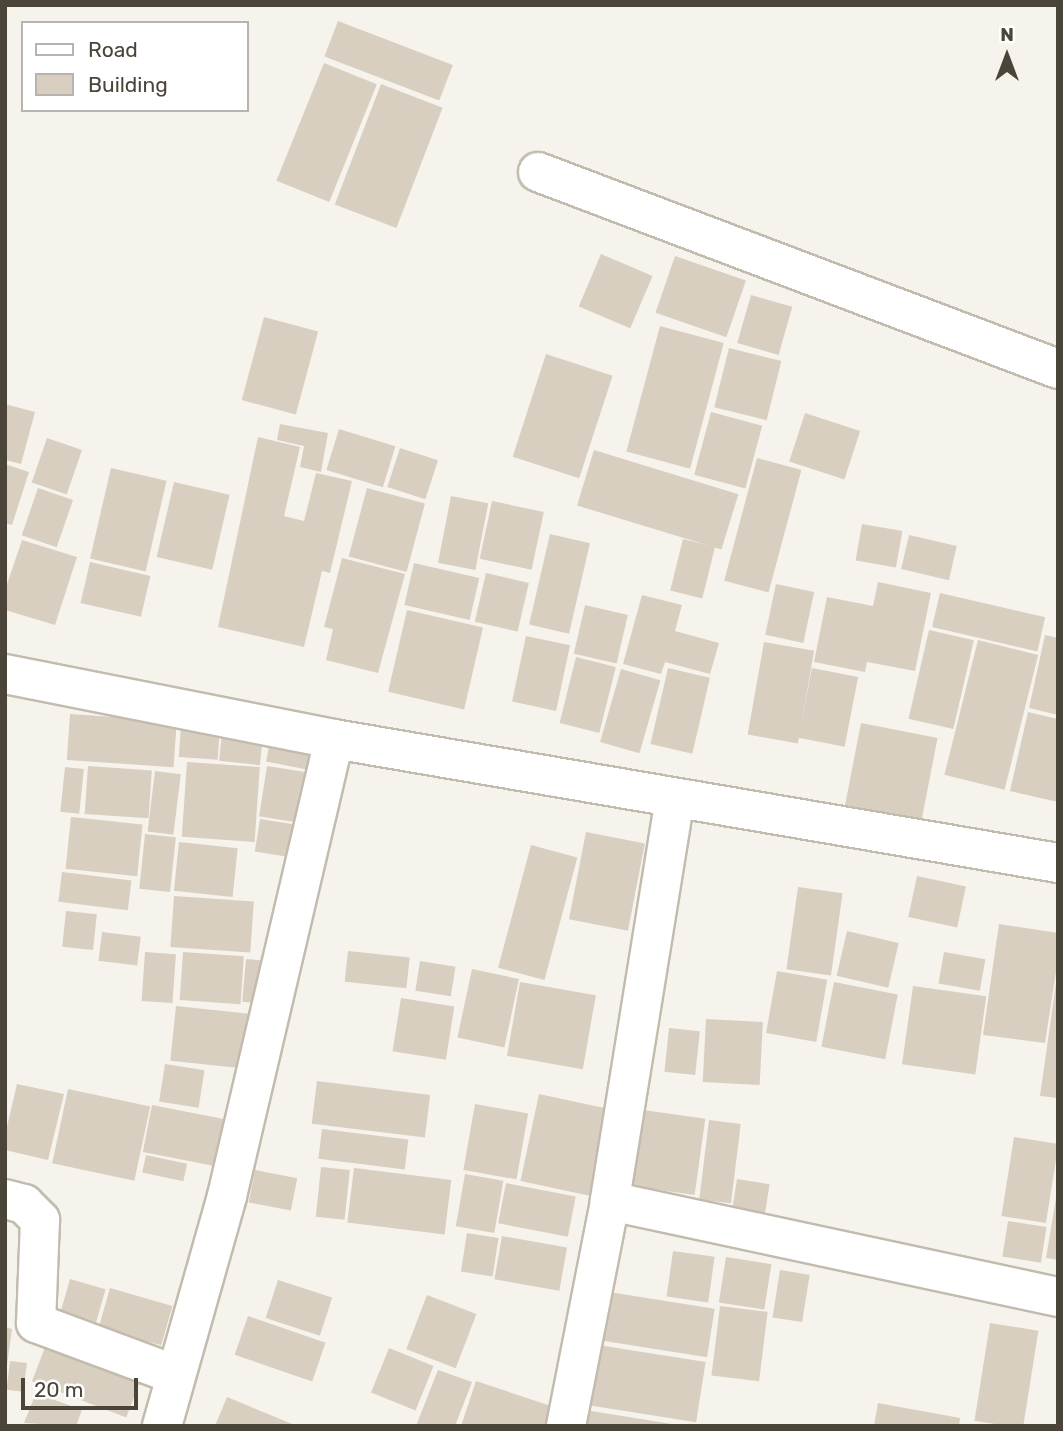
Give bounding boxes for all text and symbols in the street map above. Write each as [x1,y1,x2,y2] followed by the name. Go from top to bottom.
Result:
[21,21,248,112] legend
[972,21,1042,91] north arrow
[1000,23,1014,46] text: N
[88,37,138,62] text: Road
[88,72,168,97] text: Building
[24,1364,142,1408] scale bar
[34,1377,83,1402] text: 20 m

